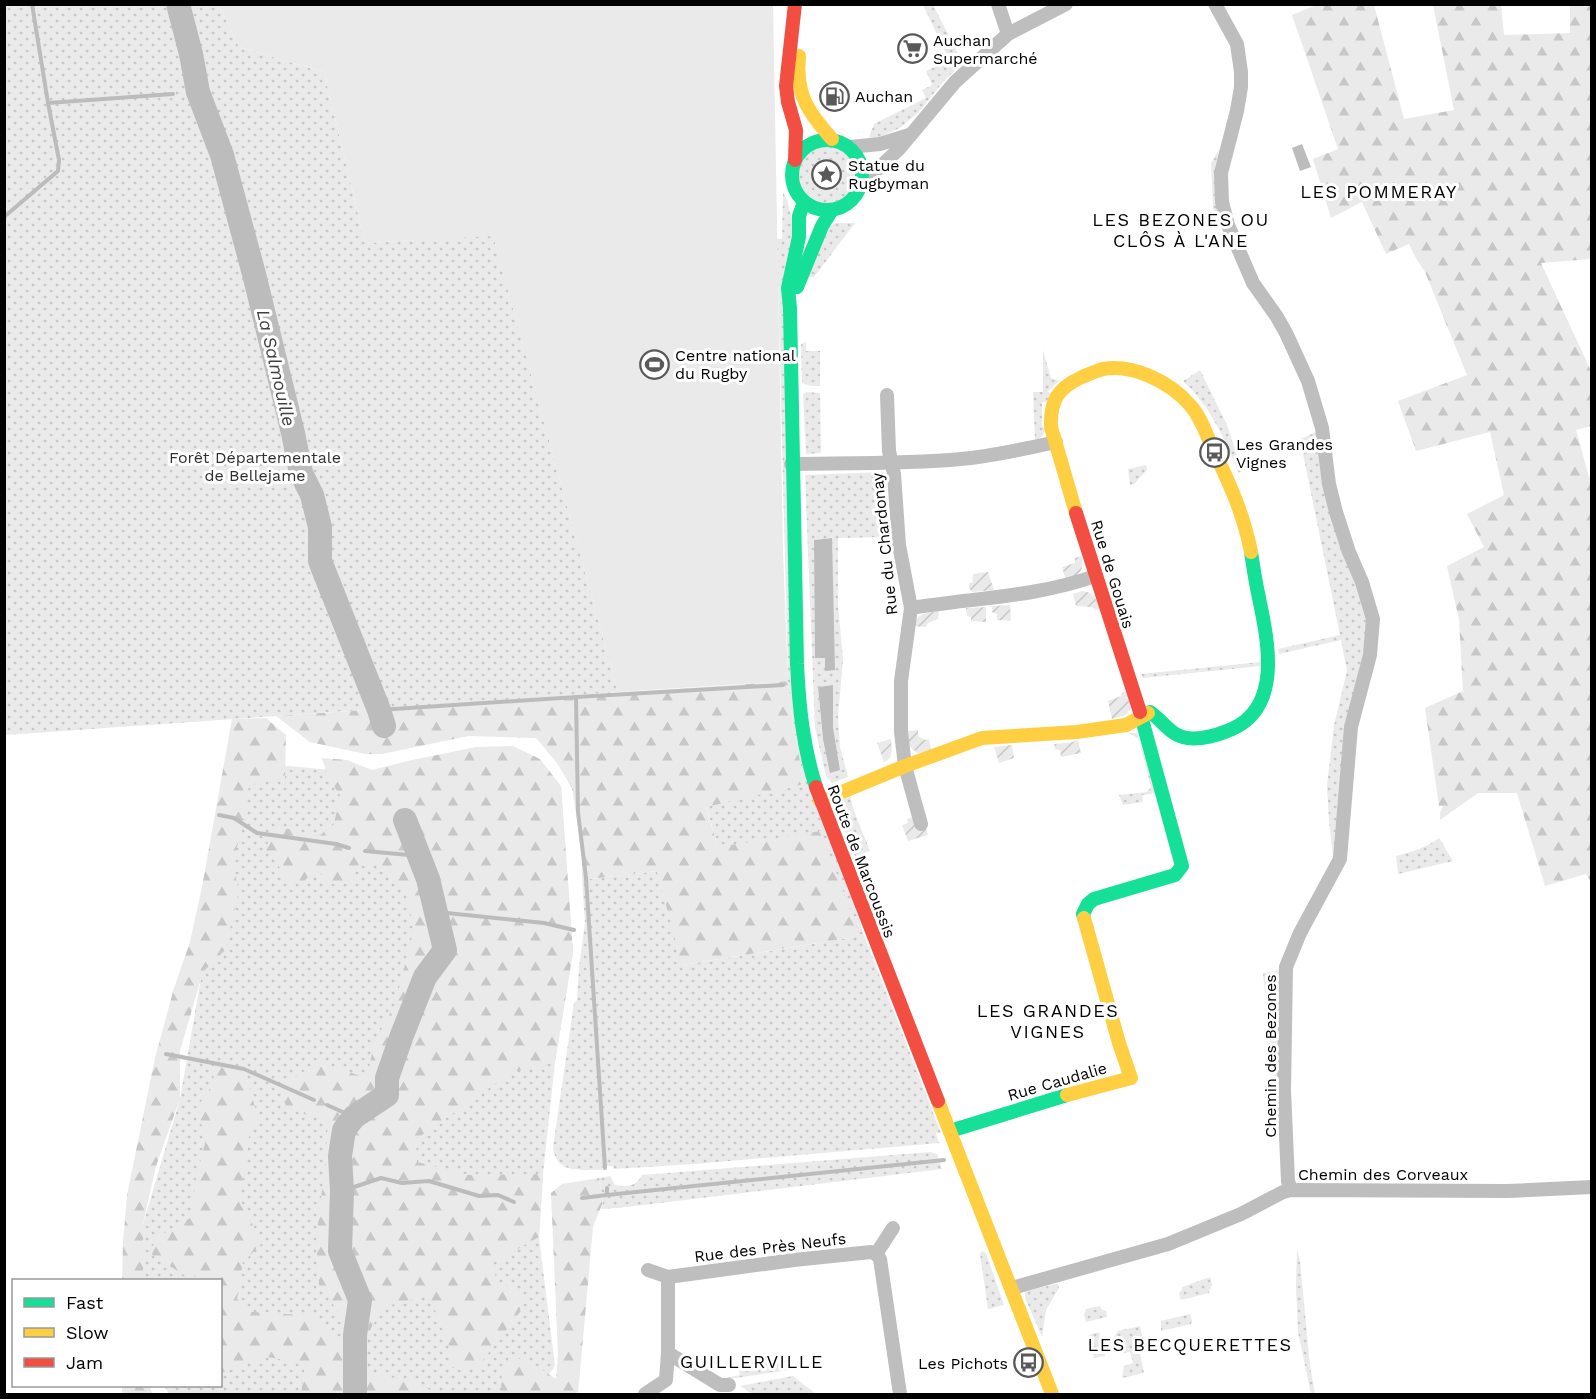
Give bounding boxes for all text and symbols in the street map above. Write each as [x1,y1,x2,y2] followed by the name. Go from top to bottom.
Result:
[933,31,1038,68] place label: Auchan Supermarché
[896,33,928,65] supermarket icon: Auchan Supermarché
[818,80,850,112] fuel station icon: Auchan
[855,87,913,106] place label: Auchan
[848,156,929,193] place label: Statue du Rugbyman
[811,158,843,190] place icon: Statue du Rugbyman
[1300,181,1458,202] district label: LES POMMERAY
[1092,209,1270,251] district label: LES BEZONES OU CLÔS À L'ANE
[253,307,300,428] water label: La Salmouille
[675,346,796,383] place label: Centre national du Rugby
[638,348,670,380] sports icon: Centre national du Rugby
[1236,435,1333,472] place label: Les Grandes Vignes
[1199,437,1231,469] bus stop icon: Les Grandes Vignes
[169,448,341,485] park label: Forêt Départementale de Bellejame
[867,471,901,616] street label: Rue du Chardonay
[1087,518,1138,631] street label: Rue de Gouais
[823,782,900,941] street label: Route de Marcoussis
[1261,974,1280,1138] street label: Chemin des Bezones
[977,1000,1119,1042] district label: LES GRANDES VIGNES
[1005,1058,1109,1105] street label: Rue Caudalie
[1298,1165,1468,1184] street label: Chemin des Corveaux
[693,1229,847,1266] street label: Rue des Près Neufs
[12,1279,222,1387] legend
[66,1292,104,1313] text: Fast
[66,1322,109,1343] text: Slow
[1087,1334,1293,1355] district label: LES BECQUERETTES
[1013,1347,1045,1379] bus stop icon: Les Pichots
[680,1351,824,1372] district label: GUILLERVILLE
[66,1352,103,1373] text: Jam
[918,1354,1008,1373] place label: Les Pichots

